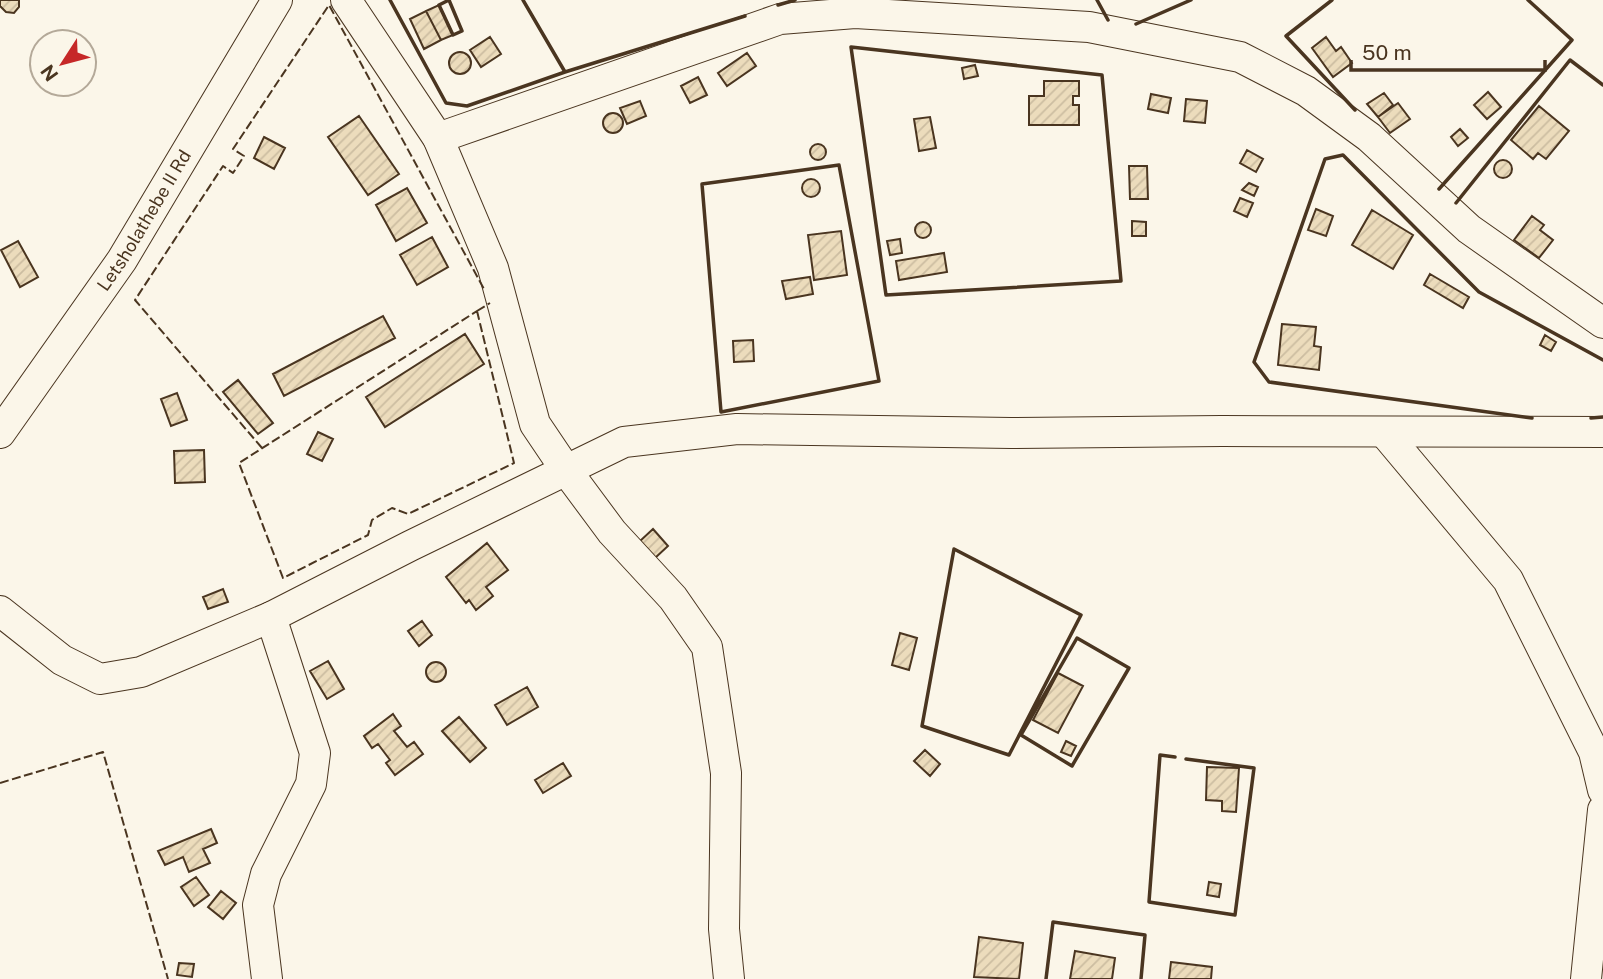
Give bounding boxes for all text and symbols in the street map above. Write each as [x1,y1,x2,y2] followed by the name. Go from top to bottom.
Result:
[28,28,98,98] north arrow
[1351,28,1545,72] scale bar
[1362,40,1412,65] text: 50 m
[36,61,63,85] text: N
[93,146,195,295] street label: Letsholathebe II Rd

